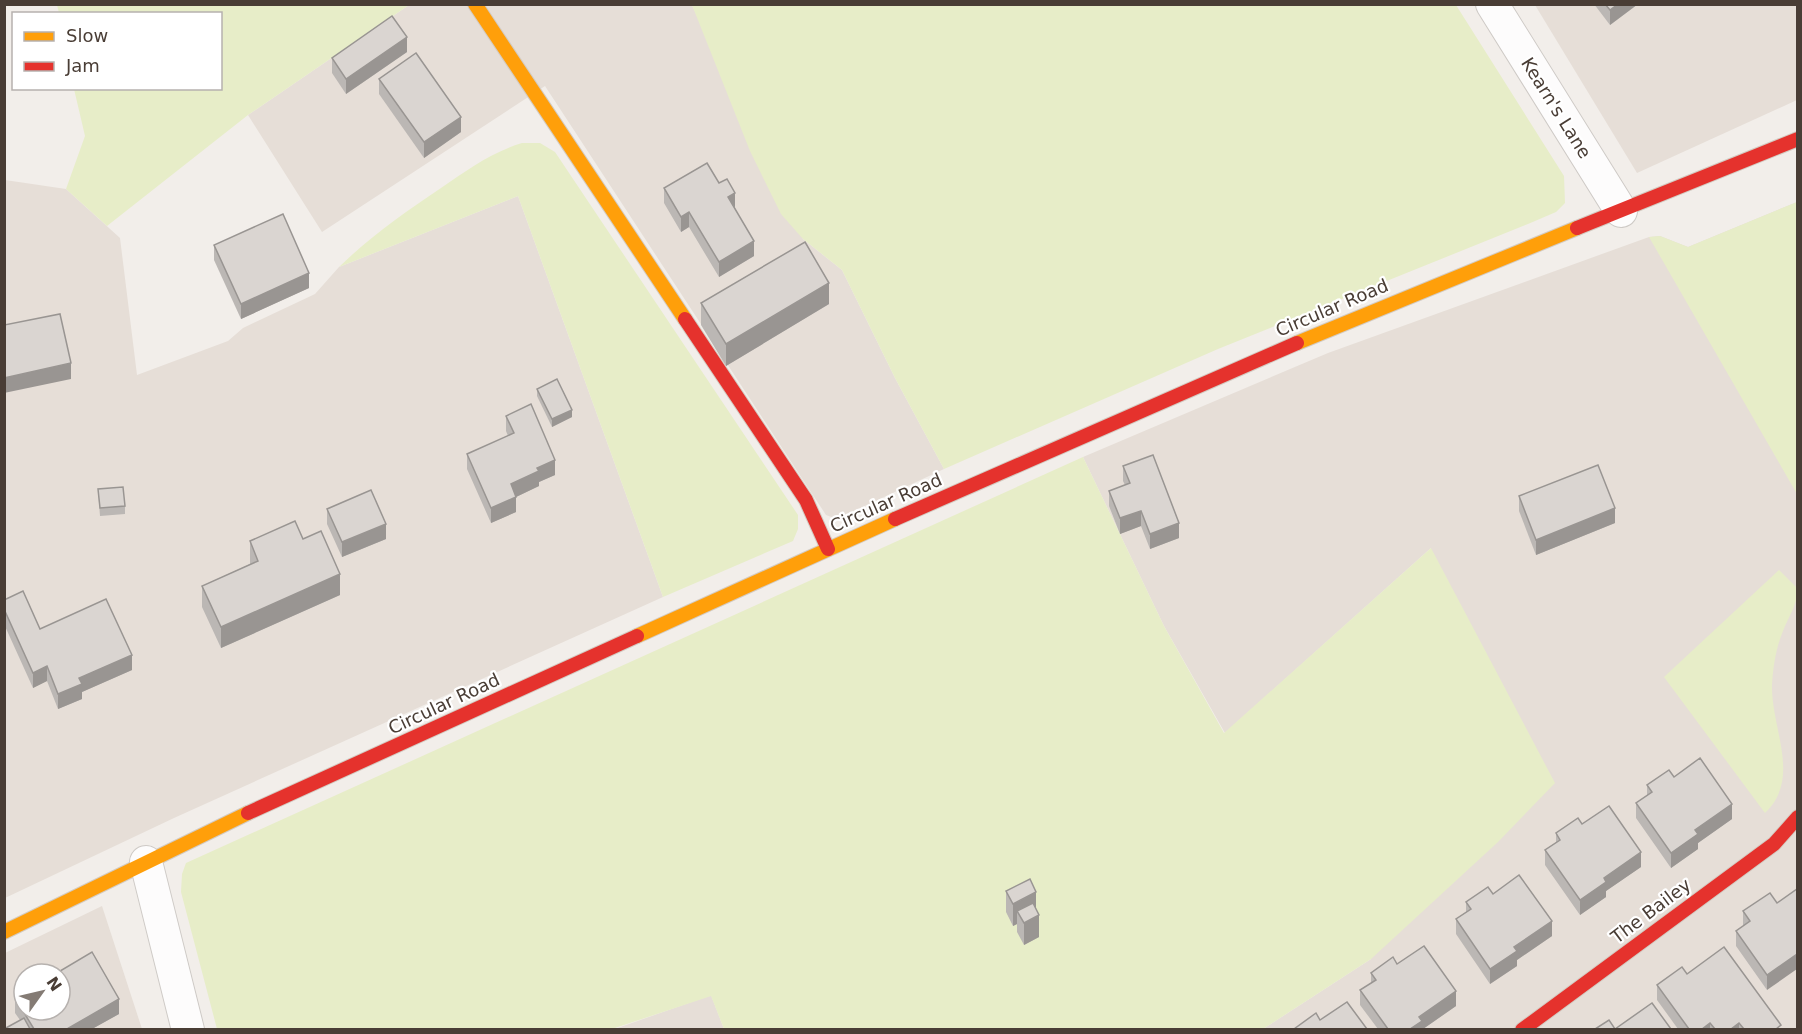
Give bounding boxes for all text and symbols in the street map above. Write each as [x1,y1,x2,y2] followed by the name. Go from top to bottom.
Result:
[12,12,222,90] legend
[66,25,108,46] text: Slow
[1517,53,1596,162] street label: Kearn's Lane
[65,55,100,76] text: Jam
[1272,274,1391,341] street label: Circular Road
[827,469,945,537] street label: Circular Road
[385,669,503,738] street label: Circular Road
[1606,874,1695,948] street label: The Bailey
[12,962,72,1022] north arrow
[42,973,66,995] text: N

